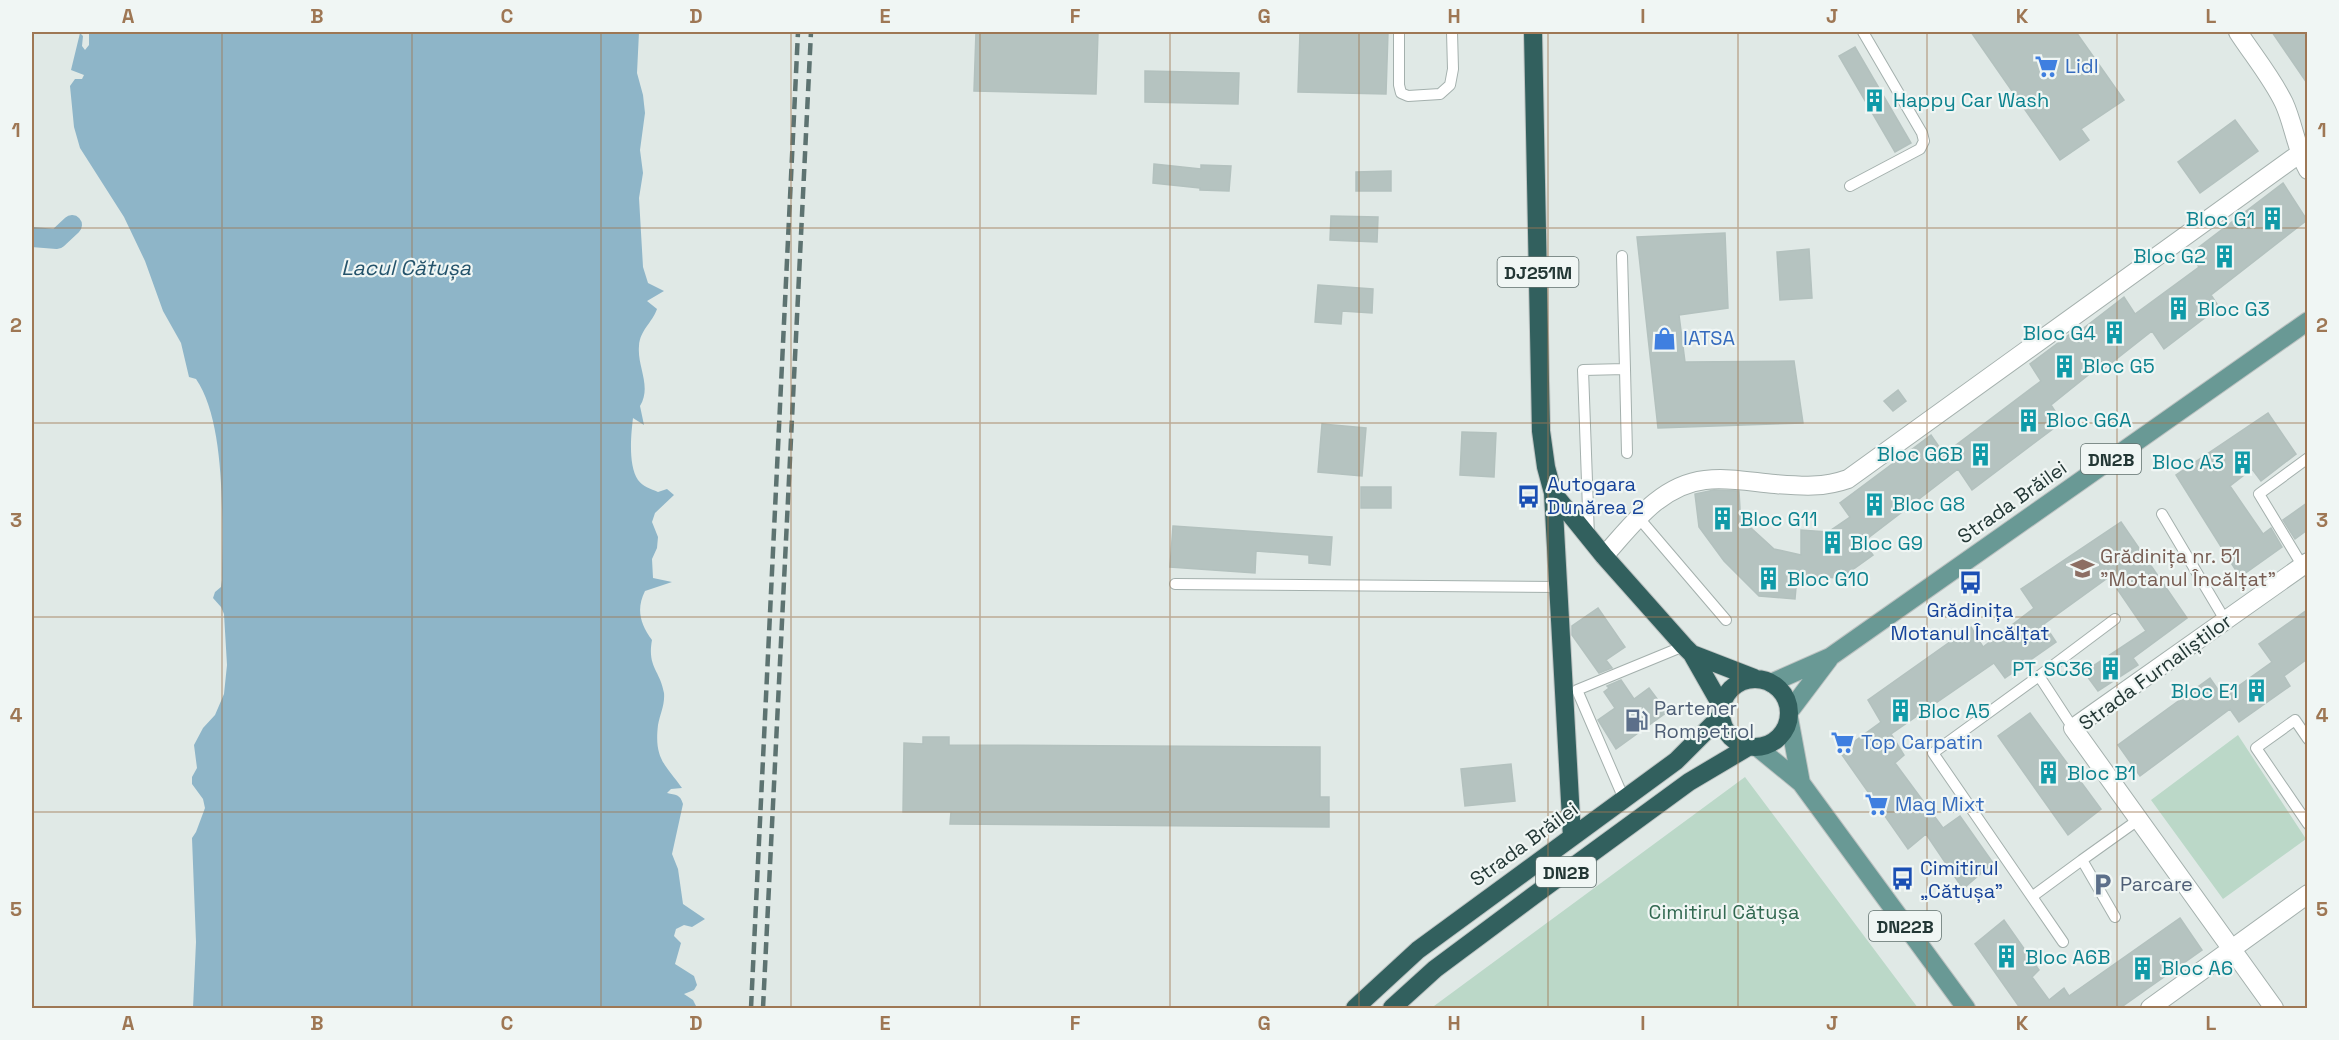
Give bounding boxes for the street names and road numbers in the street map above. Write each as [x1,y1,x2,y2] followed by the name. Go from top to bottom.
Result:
[1498,257,1578,287] road number: DJ251M
[2081,444,2141,474] road number: DN2B
[1952,455,2072,549] street label: Strada Brăilei
[2073,608,2237,736] street label: Strada Furnaliștilor
[1465,796,1583,892] street label: Strada Brăilei
[1536,857,1596,887] road number: DN2B
[1869,911,1941,941] road number: DN22B

